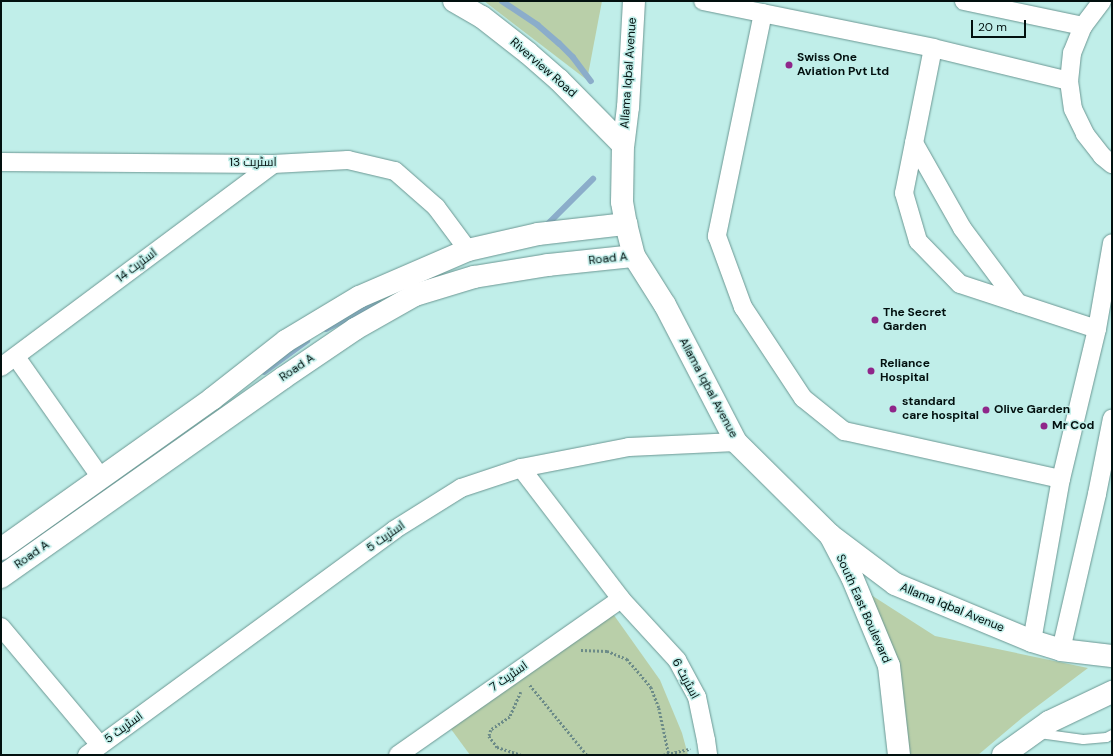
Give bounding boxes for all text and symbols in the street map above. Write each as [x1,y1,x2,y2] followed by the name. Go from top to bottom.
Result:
[973,12,1028,38] scale bar
[618,17,640,129] street label: Allama Iqbal Avenue
[978,19,1007,35] text: 20 m
[507,35,579,101] street label: Riverview Road
[797,51,889,79] place label: Swiss One Aviation Pvt Ltd
[784,60,794,70] marker: Swiss One Aviation Pvt Ltd
[229,156,277,170] street label: اسٹریٹ 13
[114,246,160,286] street label: اسٹریٹ 14
[588,250,628,268] street label: Road A
[883,306,947,334] place label: The Secret Garden
[870,315,880,325] marker: The Secret Garden
[676,335,740,441] street label: Allama Iqbal Avenue
[277,351,317,385] street label: Road A
[880,357,930,385] place label: Reliance Hospital
[865,365,877,377] marker: Reliance Hospital
[902,395,979,423] place label: standard care hospital
[887,403,899,415] marker: standard care hospital
[994,403,1070,417] place label: Olive Garden
[981,405,991,415] marker: Olive Garden
[1052,419,1094,433] place label: Mr Cod
[1039,421,1049,431] marker: Mr Cod
[364,519,408,555] street label: اسٹریٹ 5
[12,538,52,572] street label: Road A
[833,552,893,666] street label: South East Boulevard
[898,580,1006,636] street label: Allama Iqbal Avenue
[668,656,702,702] street label: اسٹریٹ 6
[487,659,531,695] street label: اسٹریٹ 7
[102,709,146,747] street label: اسٹریٹ 5

